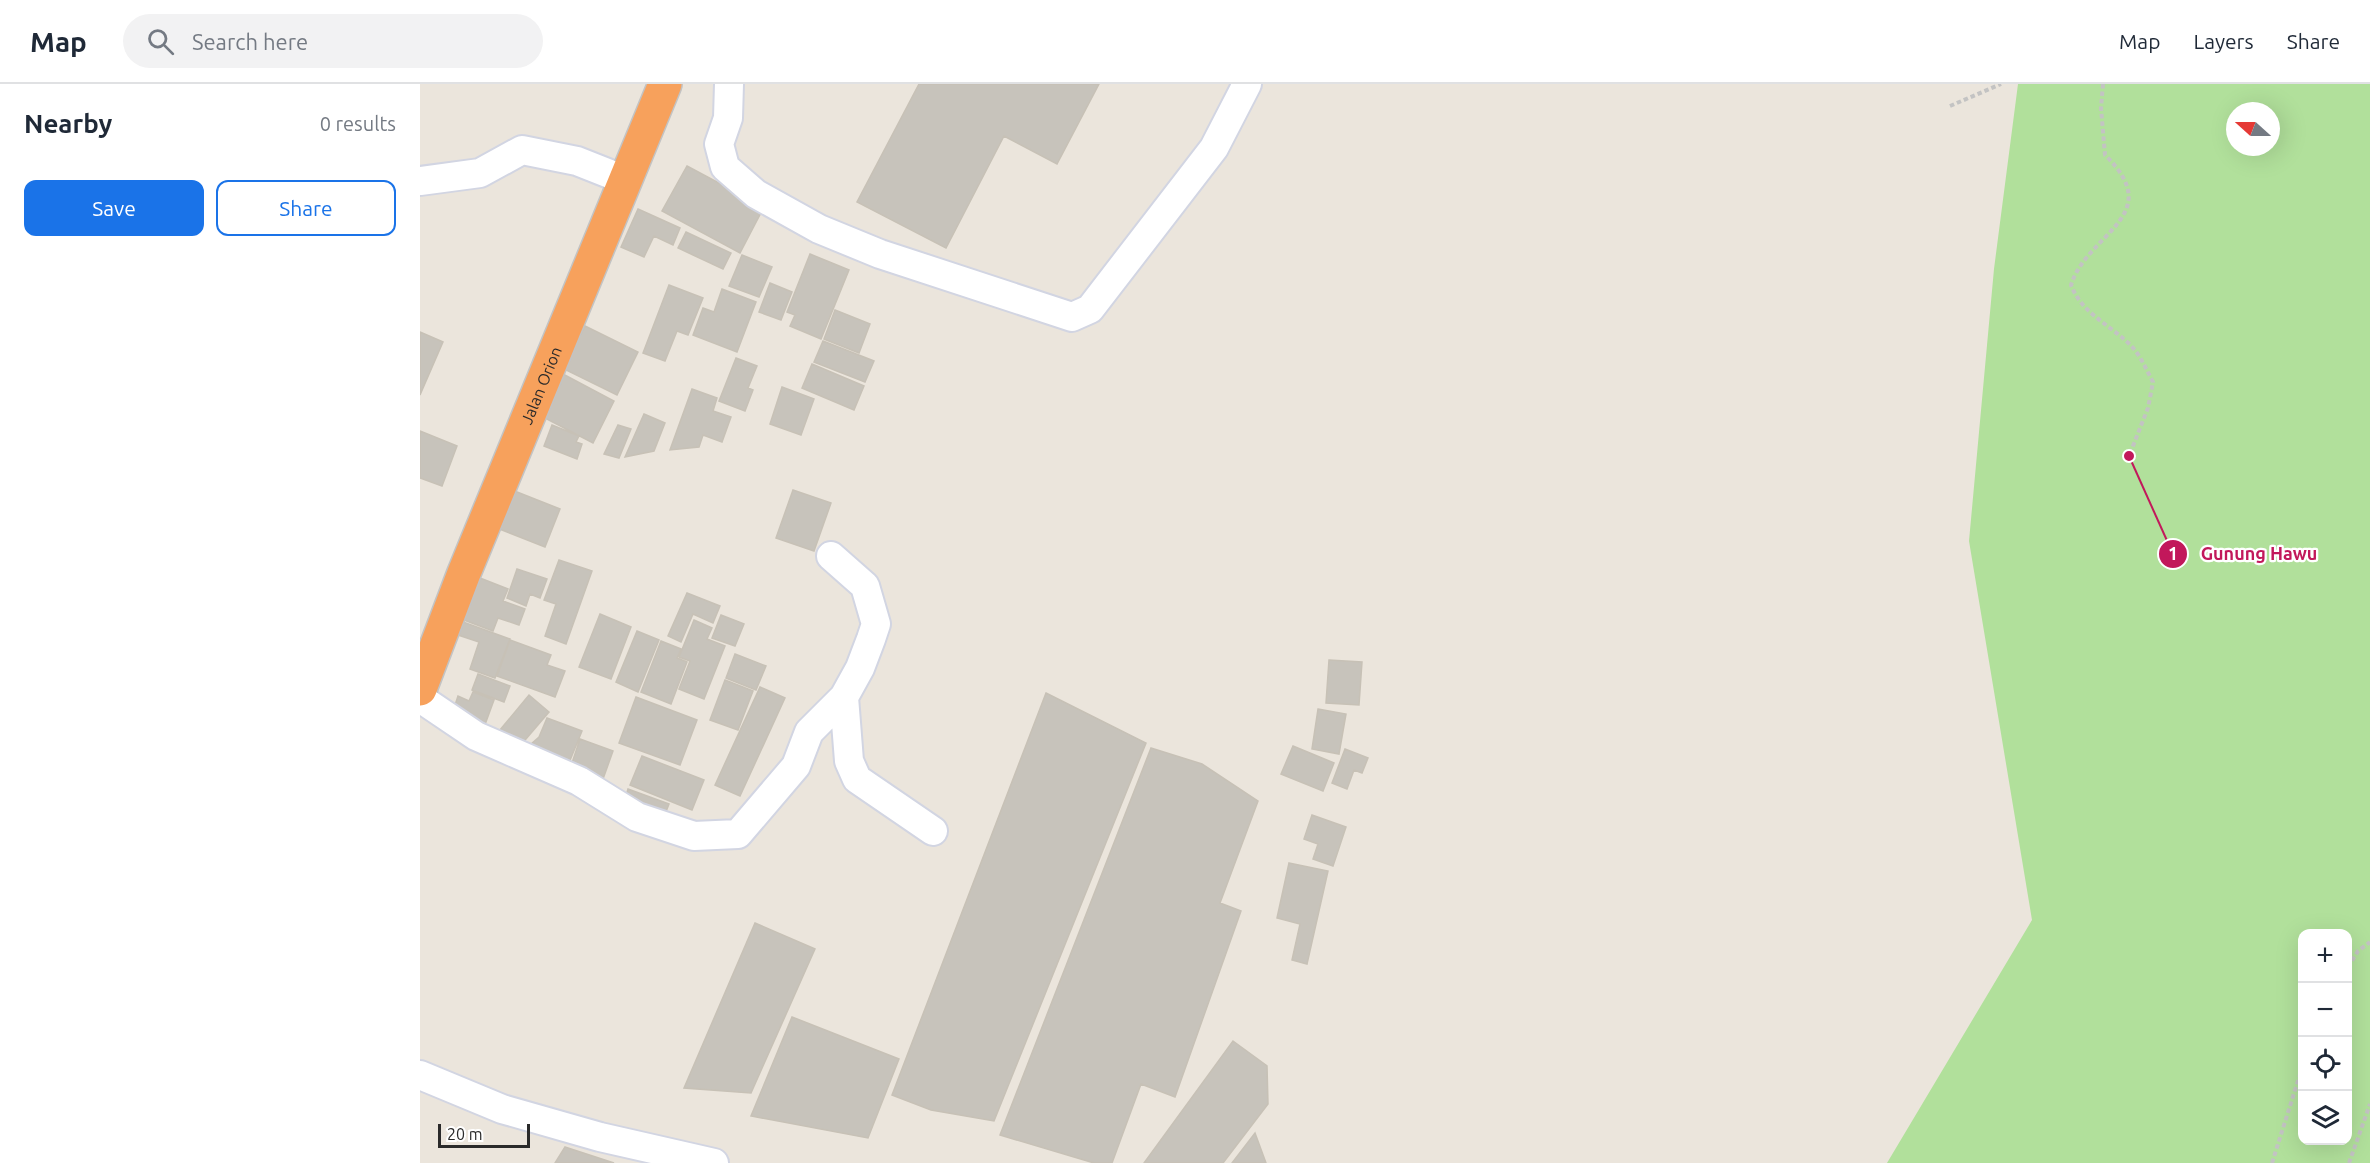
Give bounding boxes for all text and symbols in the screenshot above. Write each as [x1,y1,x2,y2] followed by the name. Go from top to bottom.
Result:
[123,14,543,68] search box
[144,25,177,58] icon: search
[30,26,87,57] text: Map
[192,29,308,54] text: Search here
[2119,29,2160,53] text: Map
[2193,29,2254,53] text: Layers
[2287,29,2340,53] text: Share
[2226,102,2280,156] north arrow
[24,109,112,138] text: Nearby
[320,112,396,135] text: 0 results
[24,180,204,236] button: Save
[216,180,396,236] button: Share
[517,344,565,427] street label: Jalan Orion
[2158,536,2329,572] callout: Gunung Hawu
[2168,543,2178,563] text: 1
[2201,543,2317,563] text: Gunung Hawu
[2298,929,2352,1145] map controls
[2298,929,2352,983] button: +
[2298,983,2352,1037] button: −
[2298,1037,2352,1091] button: locate
[2298,1091,2352,1145] button: layers
[438,1121,530,1148] scale bar
[447,1125,483,1143] text: 20 m

